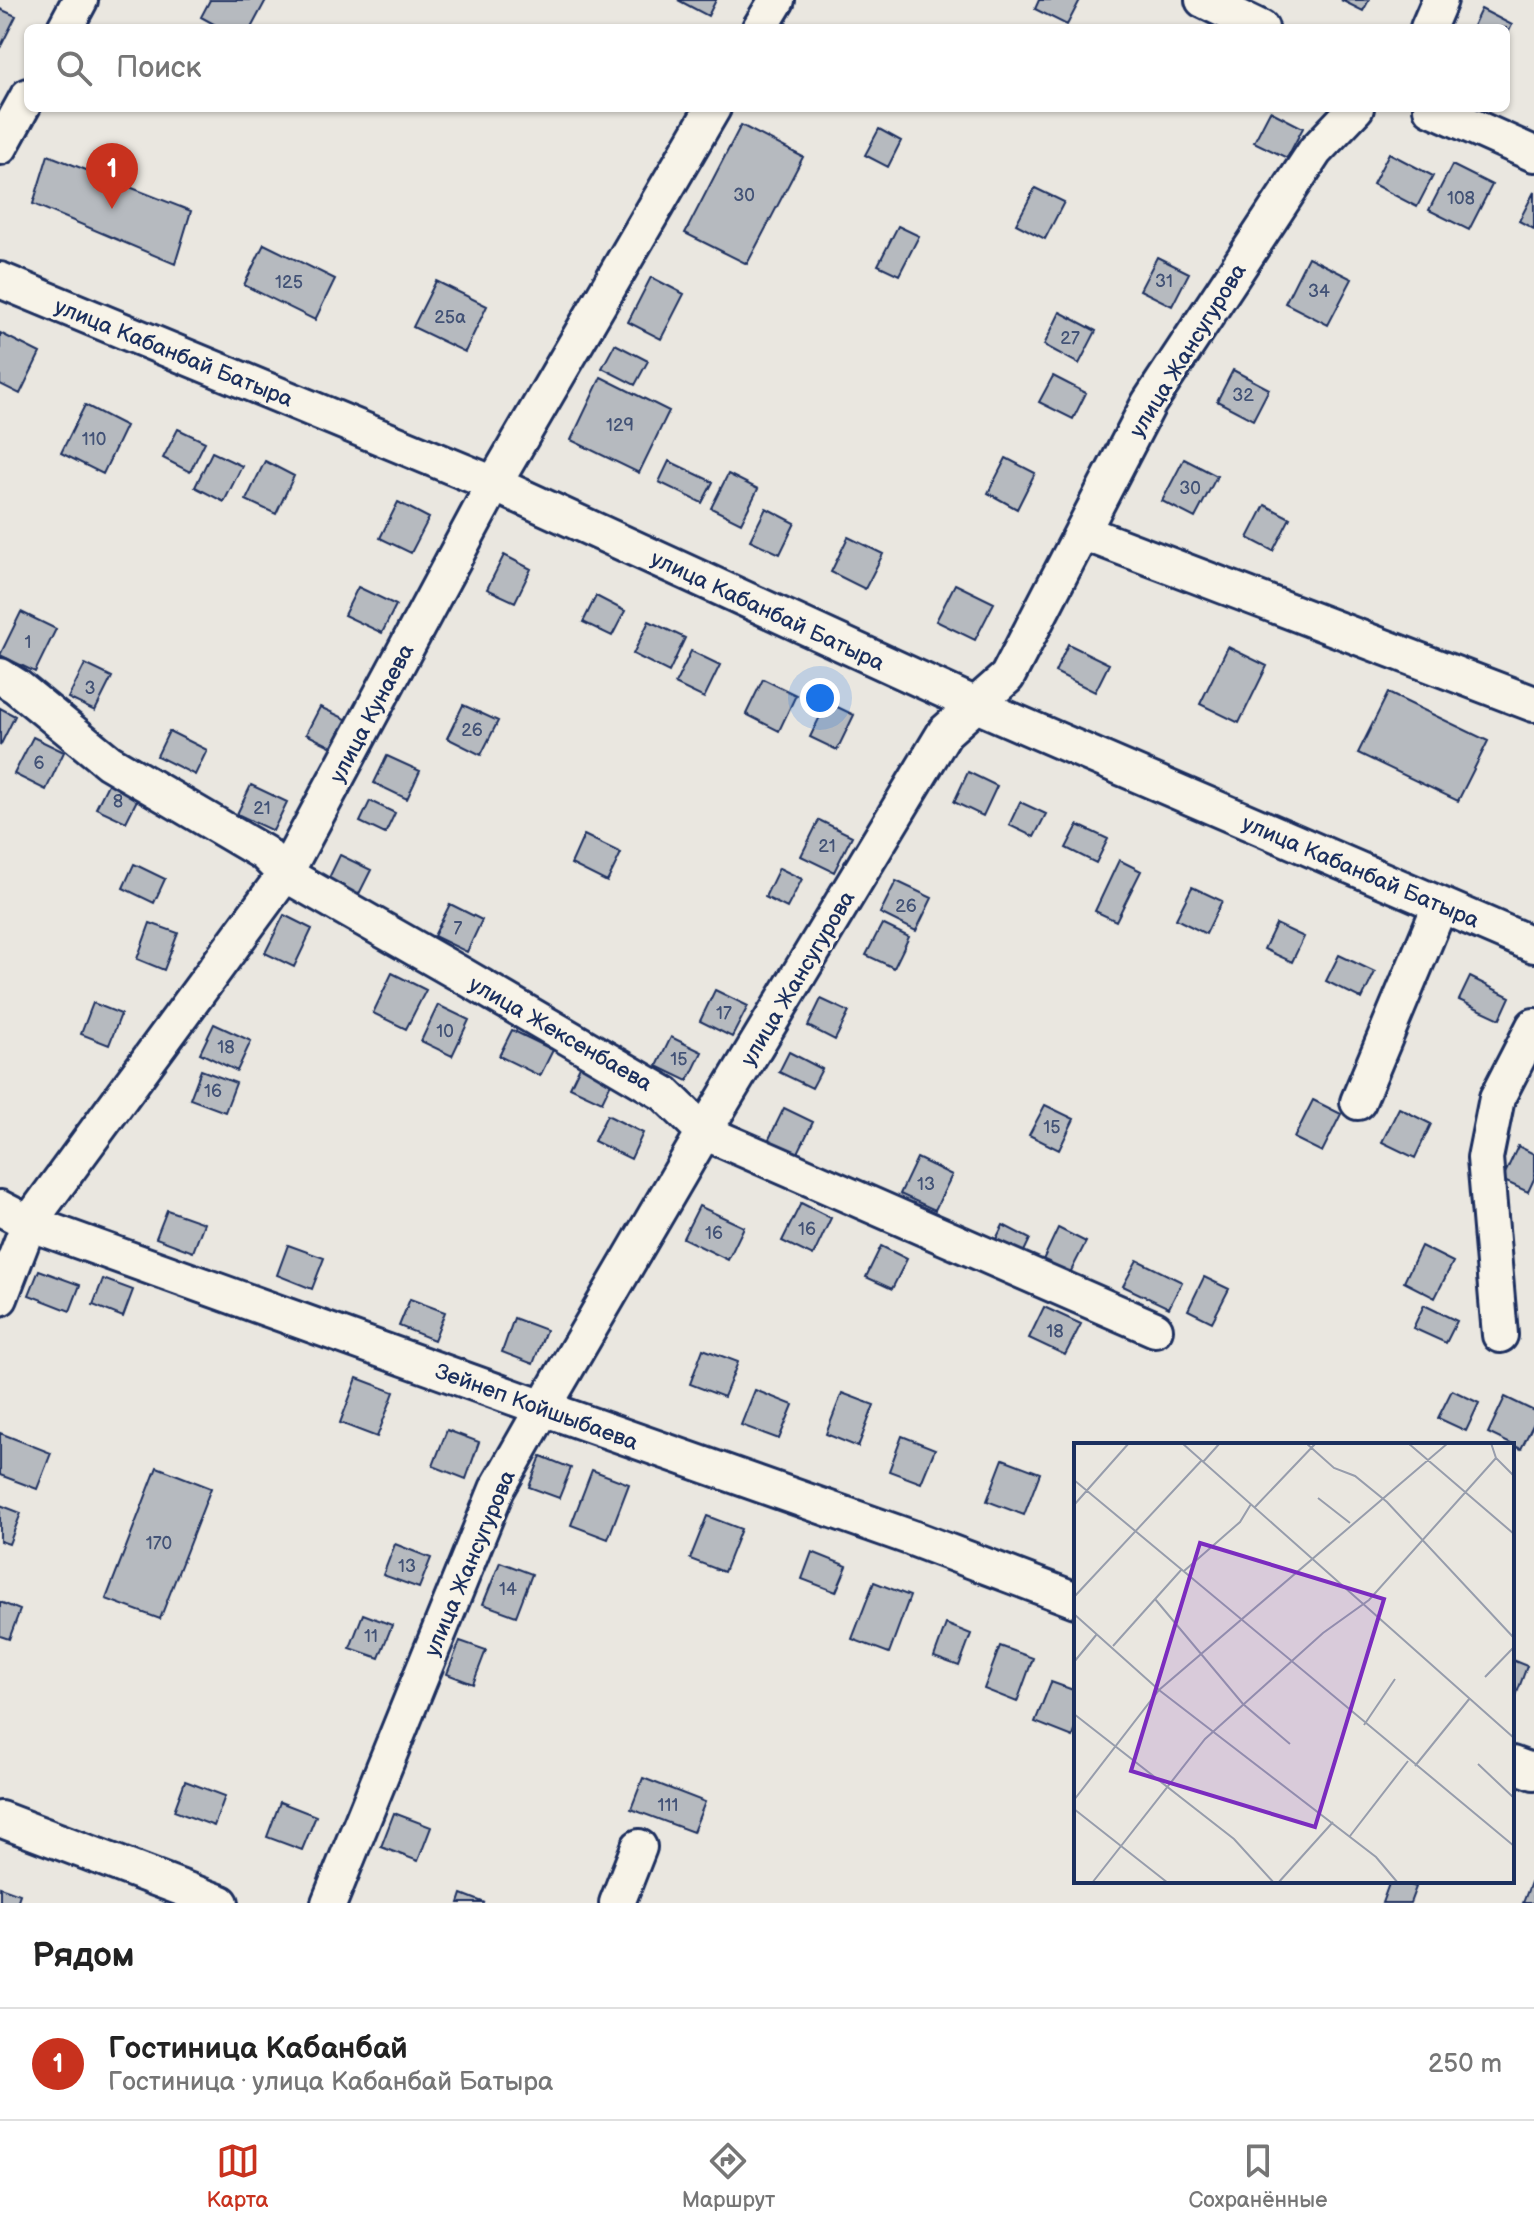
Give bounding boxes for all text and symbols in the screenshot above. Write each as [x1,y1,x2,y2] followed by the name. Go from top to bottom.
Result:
[24,24,1510,112] search box
[52,46,96,90] icon: search
[116,50,202,86] text: Поиск
[86,143,138,209] pin: 1
[733,185,755,206] house number: 30
[1447,188,1475,209] house number: 108
[1124,259,1253,443] street label: улица Жансугурова
[1155,271,1173,292] house number: 31
[275,272,303,293] house number: 125
[1308,281,1330,302] house number: 34
[50,293,297,414] street label: улица Кабанбай Батыра
[434,307,466,328] house number: 25а
[1060,328,1080,349] house number: 27
[1232,385,1254,406] house number: 32
[606,415,634,436] house number: 129
[82,429,106,450] house number: 110
[1179,478,1201,499] house number: 30
[646,545,889,677] street label: улица Кабанбай Батыра
[25,632,31,653] house number: 1
[324,640,420,788] street label: улица Кунаева
[84,678,96,699] house number: 3
[800,678,840,718] your location
[461,720,483,741] house number: 26
[34,753,45,774] house number: 6
[113,791,123,812] house number: 8
[253,798,271,819] house number: 21
[1238,810,1483,935] street label: улица Кабанбай Батыра
[818,836,836,857] house number: 21
[735,886,861,1071] street label: улица Жансугурова
[895,896,917,917] house number: 26
[454,918,463,939] house number: 7
[464,971,657,1098] street label: улица Жексенбаева
[716,1003,732,1024] house number: 17
[436,1021,454,1042] house number: 10
[217,1037,235,1058] house number: 18
[670,1049,688,1070] house number: 15
[204,1081,222,1102] house number: 16
[1043,1117,1061,1138] house number: 15
[917,1174,935,1195] house number: 13
[798,1219,816,1240] house number: 16
[705,1223,723,1244] house number: 16
[1046,1321,1064,1342] house number: 18
[431,1358,642,1457] street label: Зейнеп Койшыбаева
[1074,1443,1514,1883] inset map
[419,1466,522,1661] street label: улица Жансугурова
[146,1533,172,1554] house number: 170
[398,1556,416,1577] house number: 13
[499,1579,517,1600] house number: 14
[364,1626,378,1647] house number: 11
[658,1795,678,1816] house number: 111
[32,1935,134,1976] text: Рядом
[108,2031,408,2067] text: Гостиница Кабанбай
[53,2049,63,2080] text: 1
[1428,2049,1502,2080] text: 250 m
[108,2067,553,2098] text: Гостиница · улица Кабанбай Батыра
[207,2139,269,2214] tab: Карта
[682,2139,775,2214] tab: Маршрут
[1188,2139,1327,2214] tab: Сохранённые

